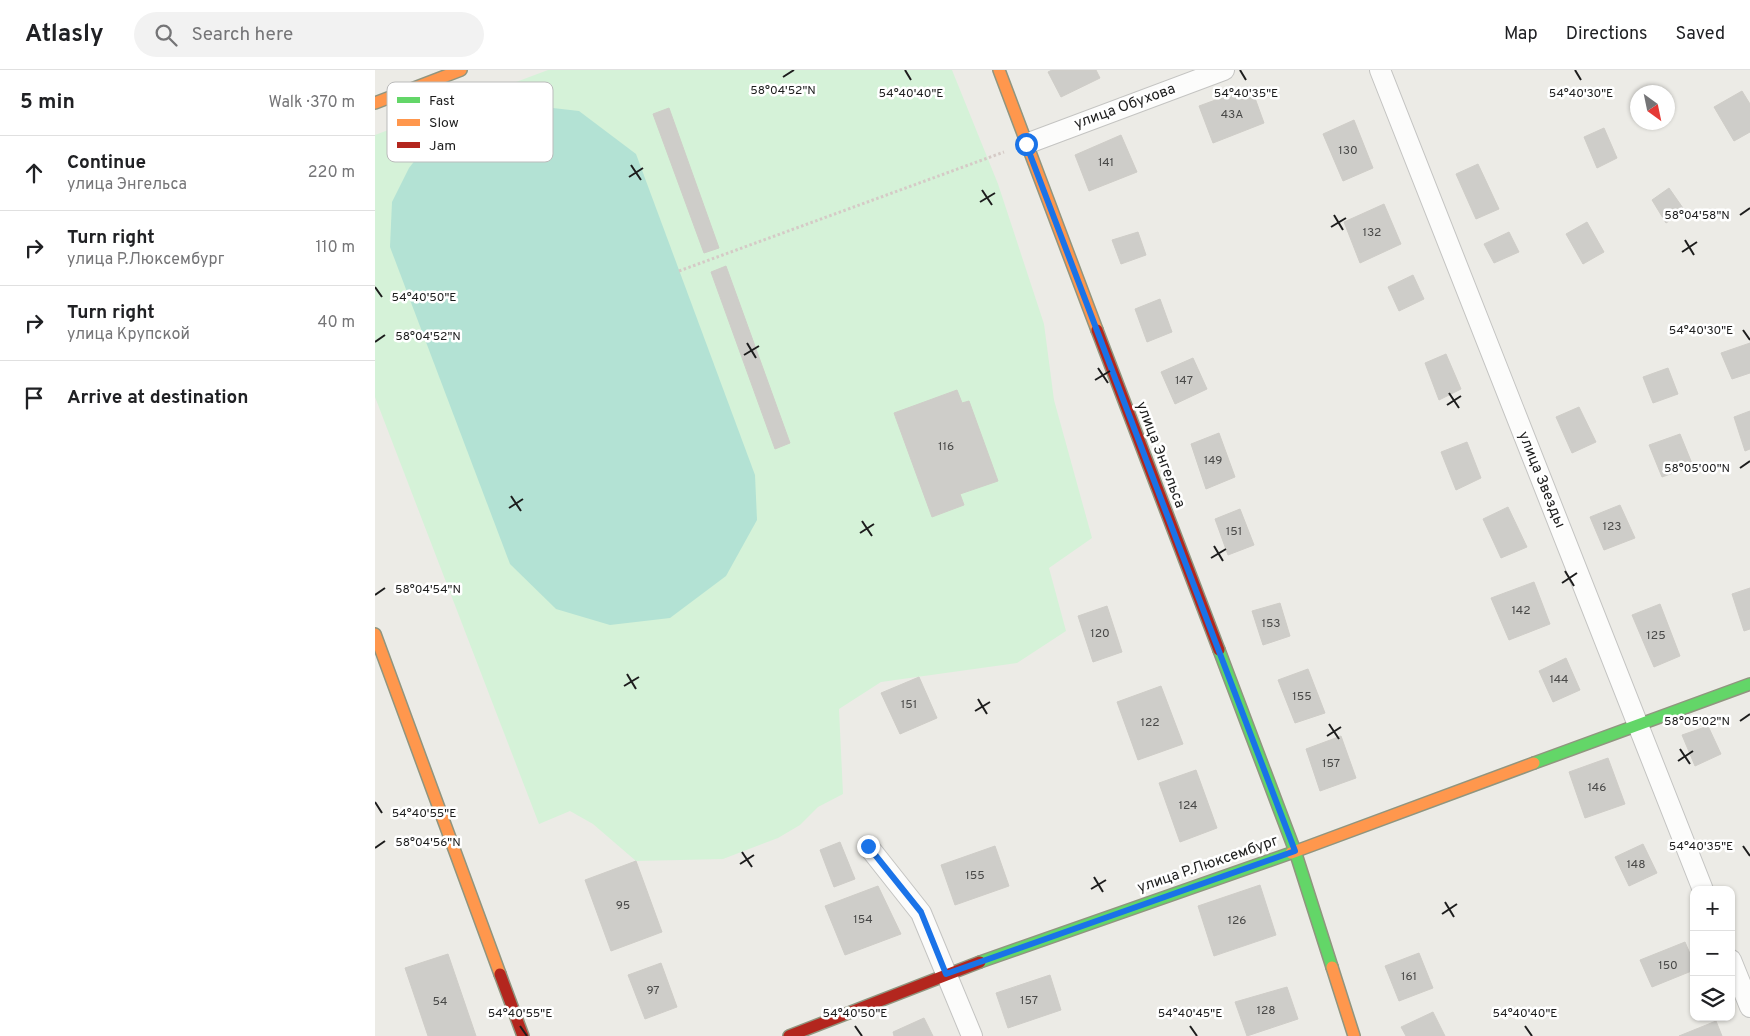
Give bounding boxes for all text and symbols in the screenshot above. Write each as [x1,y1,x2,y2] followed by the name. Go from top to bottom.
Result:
[134,12,484,57] search box
[25,20,104,50] text: Atlasly
[152,21,180,49] icon: search
[192,23,293,47] text: Search here
[1504,23,1538,46] text: Map
[1566,23,1648,46] text: Directions
[1676,23,1725,46] text: Saved
[1072,80,1178,134] street label: улица Обухова
[387,82,553,162] legend
[750,83,816,99] text: 58°04'52"N
[1630,85,1675,130] north arrow
[879,86,943,102] text: 54°40'40"E
[1214,86,1278,102] text: 54°40'35"E
[1549,86,1613,102] text: 54°40'30"E
[20,89,75,116] text: 5 min
[268,93,355,113] text: Walk · 370 m
[429,93,455,110] text: Fast
[1221,107,1243,123] house number: 43А
[429,115,459,132] text: Slow
[1015,133,1038,156] route start
[429,138,456,155] text: Jam
[1338,143,1358,159] house number: 130
[67,151,146,175] text: Continue
[1098,155,1114,171] house number: 141
[20,159,48,187] icon: ahead
[308,163,355,183] text: 220 m
[67,175,187,195] text: улица Энгельса
[1664,208,1730,224] text: 58°04'58"N
[1363,225,1381,241] house number: 132
[67,226,155,250] text: Turn right
[20,234,48,262] icon: right
[315,238,355,258] text: 110 m
[67,250,224,270] text: улица Р.Люксембург
[392,290,456,306] text: 54°40'50"E
[67,301,155,325] text: Turn right
[20,309,48,337] icon: right
[317,313,355,333] text: 40 m
[1669,323,1733,339] text: 54°40'30"E
[67,325,190,345] text: улица Крупской
[395,329,461,345] text: 58°04'52"N
[1175,373,1193,389] house number: 147
[20,384,48,412] icon: arrive
[67,386,248,410] text: Arrive at destination
[1131,399,1189,511] street label: улица Энгельса
[1513,429,1569,531] street label: улица Звезды
[938,439,954,455] house number: 116
[1204,453,1222,469] house number: 149
[1664,461,1730,477] text: 58°05'00"N
[1602,519,1622,535] house number: 123
[1226,524,1242,540] house number: 151
[395,582,461,598] text: 58°04'54"N
[1511,603,1531,619] house number: 142
[1261,616,1281,632] house number: 153
[1090,626,1110,642] house number: 120
[1646,628,1666,644] house number: 125
[1549,672,1569,688] house number: 144
[1292,689,1312,705] house number: 155
[901,697,917,713] house number: 151
[1664,714,1730,730] text: 58°05'02"N
[1140,715,1160,731] house number: 122
[1322,756,1340,772] house number: 157
[1588,780,1606,796] house number: 146
[1178,798,1198,814] house number: 124
[392,806,456,822] text: 54°40'55"E
[1135,832,1281,898] street label: улица Р.Люксембург
[395,835,461,851] text: 58°04'56"N
[857,835,880,858] route end
[1669,839,1733,855] text: 54°40'35"E
[1626,857,1646,873] house number: 148
[965,868,985,884] house number: 155
[1690,886,1735,1021] map controls
[1690,886,1735,931] button: +
[616,898,630,914] house number: 95
[853,912,873,928] house number: 154
[1228,913,1246,929] house number: 126
[1690,931,1735,976] button: −
[1658,958,1678,974] house number: 150
[1401,969,1417,985] house number: 161
[1690,976,1735,1021] button: layers
[646,983,660,999] house number: 97
[1020,993,1038,1009] house number: 157
[432,994,448,1010] house number: 54
[1256,1003,1276,1019] house number: 128
[488,1006,552,1022] text: 54°40'55"E
[823,1006,887,1022] text: 54°40'50"E
[1158,1006,1222,1022] text: 54°40'45"E
[1493,1006,1557,1022] text: 54°40'40"E

